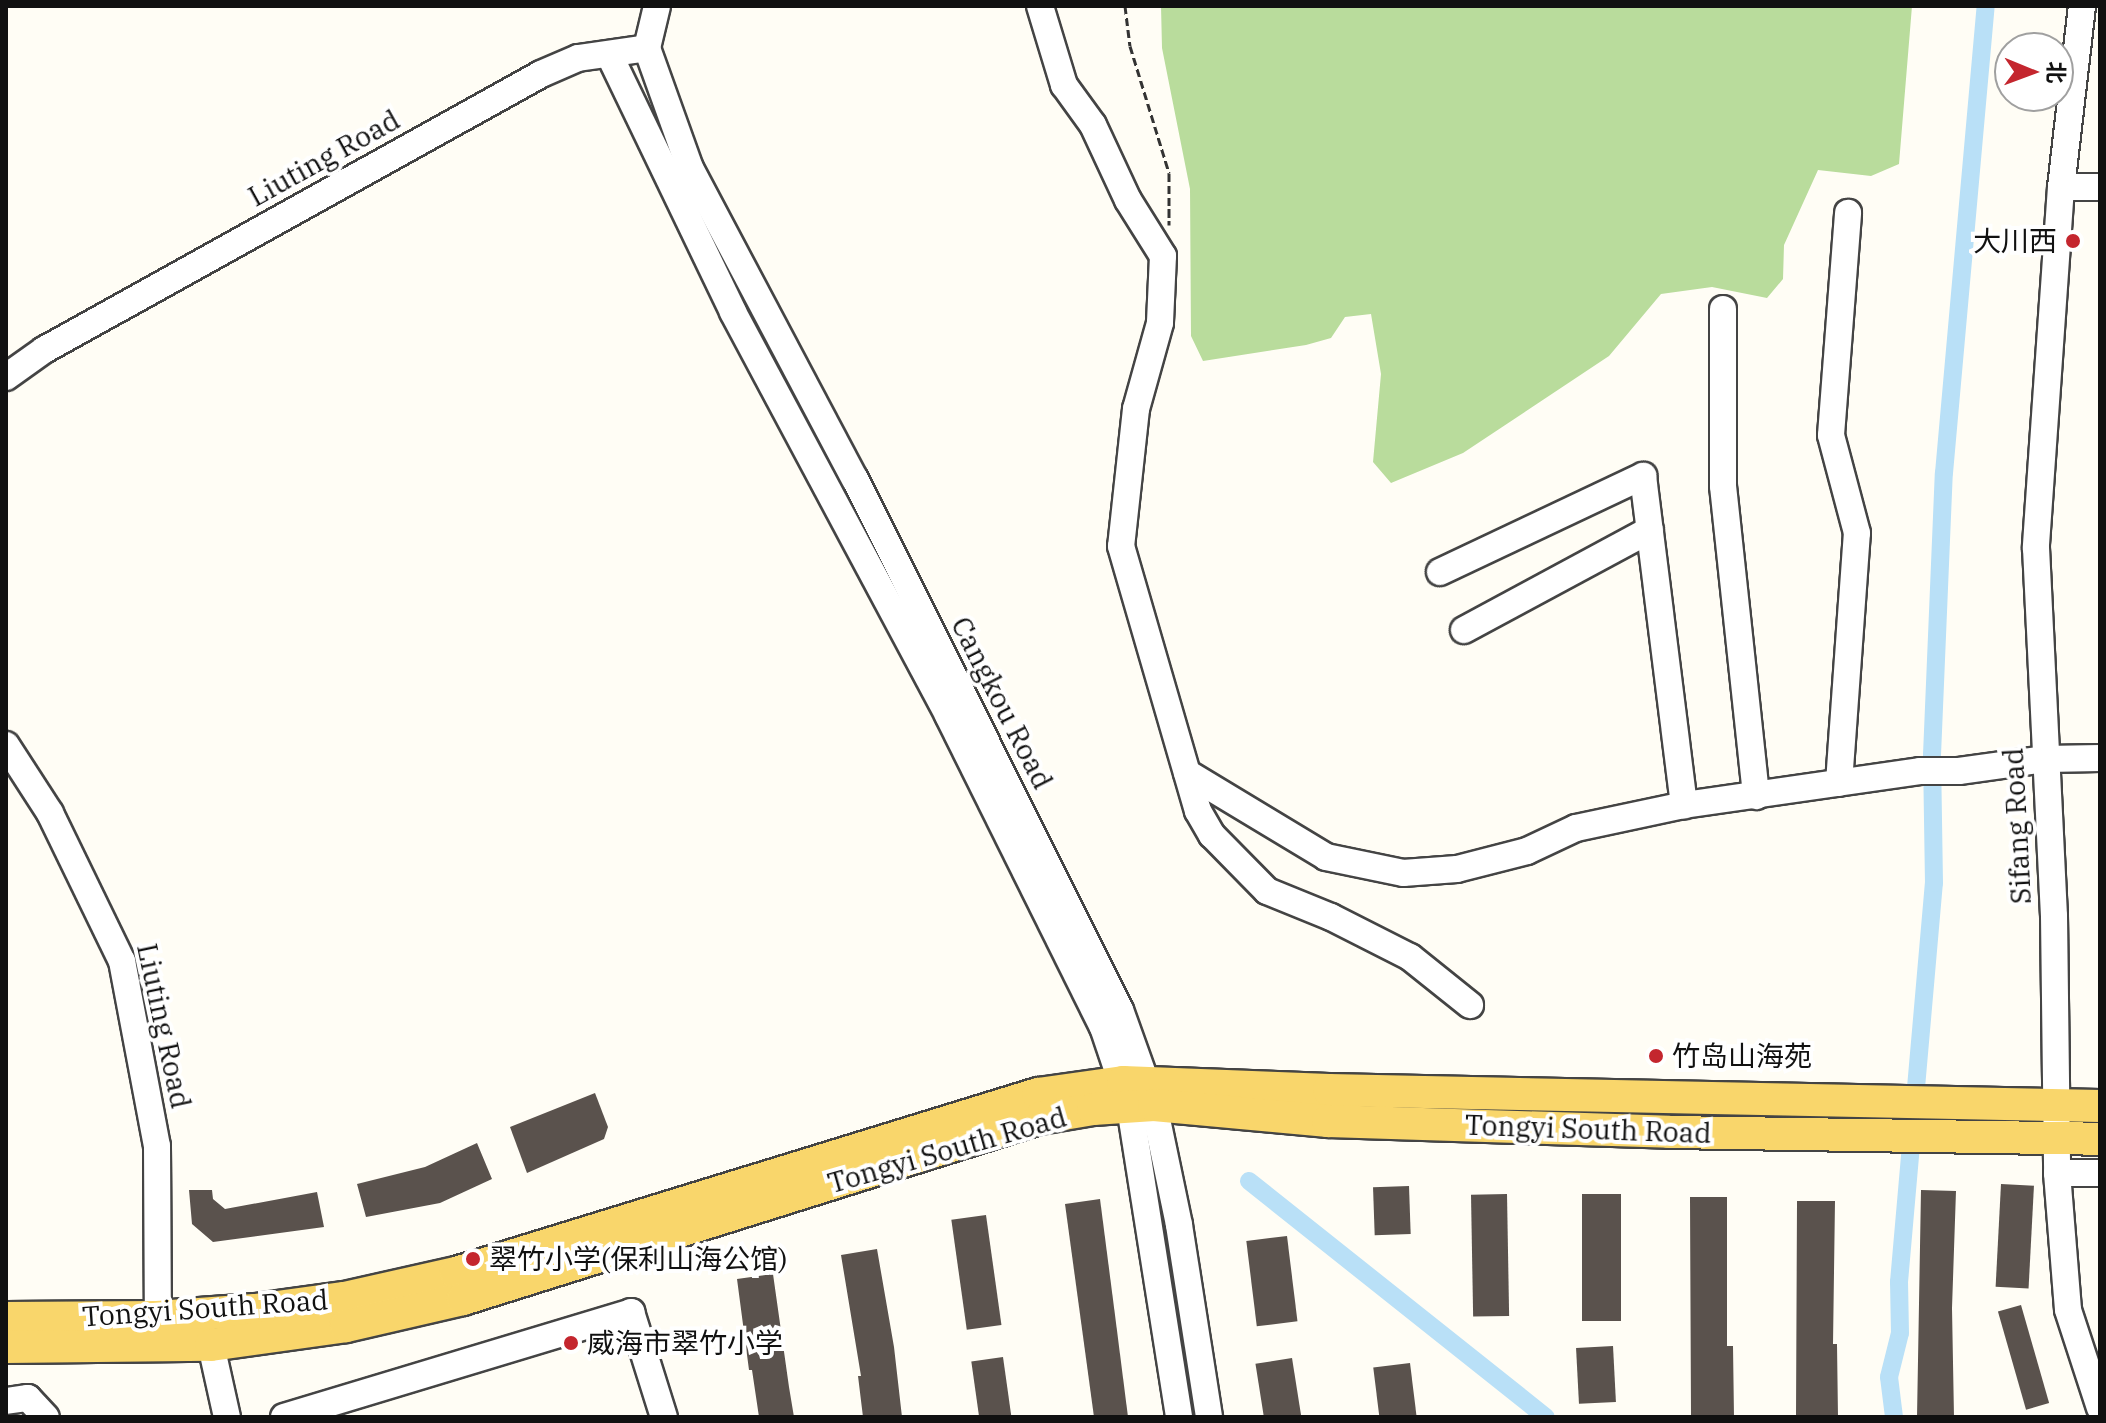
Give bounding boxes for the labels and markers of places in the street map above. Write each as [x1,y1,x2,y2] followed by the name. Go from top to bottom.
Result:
[1973,224,2057,258] place label: 大川西
[2064,232,2082,250] marker: 大川西
[1672,1039,1812,1073] place label: 竹岛山海苑
[1647,1047,1665,1065] marker: 竹岛山海苑
[489,1242,787,1276] place label: 翠竹小学(保利山海公馆)
[464,1250,482,1268] marker: 翠竹小学(保利山海公馆)
[587,1326,783,1360] place label: 威海市翠竹小学
[562,1334,580,1352] marker: 威海市翠竹小学

